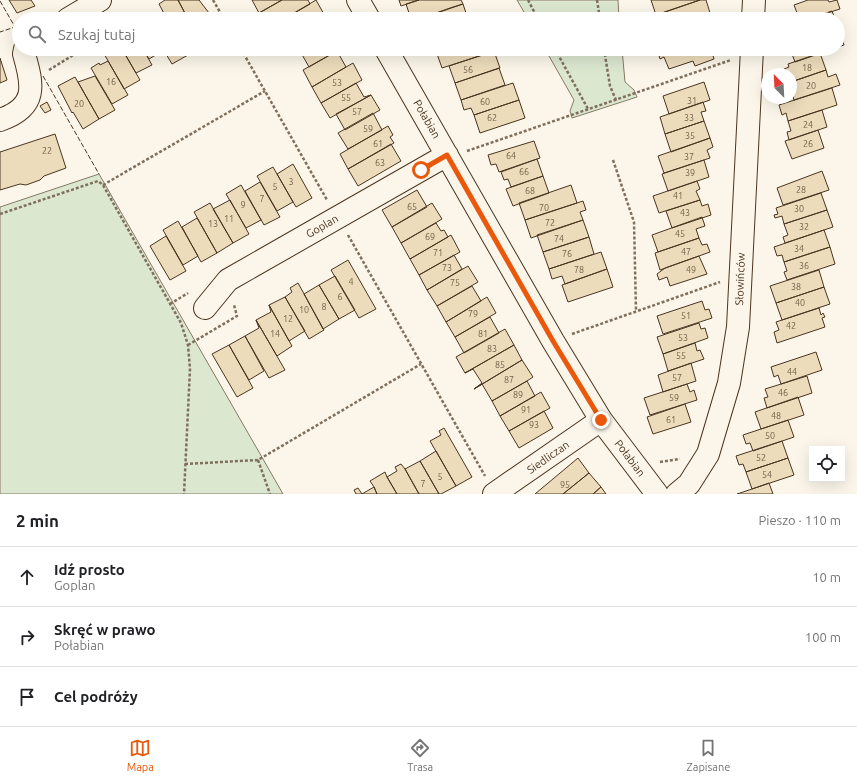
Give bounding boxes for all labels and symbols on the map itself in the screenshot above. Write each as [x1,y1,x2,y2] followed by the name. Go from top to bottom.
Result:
[802,63,812,73] house number: 18
[463,65,473,75] house number: 56
[761,68,797,104] north arrow
[106,77,116,87] house number: 16
[332,78,342,88] house number: 53
[806,81,816,91] house number: 20
[341,93,351,103] house number: 55
[687,96,697,106] house number: 31
[480,97,490,107] house number: 60
[411,98,443,140] street label: Połabian
[74,99,84,109] house number: 20
[352,107,362,117] house number: 57
[487,113,497,123] house number: 62
[684,113,694,123] house number: 33
[803,120,813,130] house number: 24
[363,124,373,134] house number: 59
[685,131,695,141] house number: 35
[373,139,383,149] house number: 61
[803,139,813,149] house number: 26
[42,146,52,156] house number: 22
[506,151,516,161] house number: 64
[684,152,694,162] house number: 37
[375,158,385,168] house number: 63
[412,161,430,179] route start
[519,167,529,177] house number: 66
[685,168,695,178] house number: 39
[288,177,294,187] house number: 3
[272,182,278,192] house number: 5
[796,185,806,195] house number: 28
[525,186,535,196] house number: 68
[673,191,683,201] house number: 41
[259,194,265,204] house number: 7
[240,200,246,210] house number: 9
[407,202,417,212] house number: 65
[539,203,549,213] house number: 70
[794,204,804,214] house number: 30
[680,208,690,218] house number: 43
[304,212,340,240] street label: Goplan
[224,214,234,224] house number: 11
[545,218,555,228] house number: 72
[208,219,218,229] house number: 13
[799,222,809,232] house number: 32
[675,229,685,239] house number: 45
[425,232,435,242] house number: 69
[554,234,564,244] house number: 74
[794,244,804,254] house number: 34
[681,247,691,257] house number: 47
[433,248,443,258] house number: 71
[562,249,572,259] house number: 76
[733,252,747,306] street label: Słowińców
[799,261,809,271] house number: 36
[442,263,452,273] house number: 73
[574,265,584,275] house number: 78
[686,265,696,275] house number: 49
[348,277,354,287] house number: 4
[450,278,460,288] house number: 75
[791,282,801,292] house number: 38
[337,292,343,302] house number: 6
[795,298,805,308] house number: 40
[321,302,327,312] house number: 8
[299,305,309,315] house number: 10
[468,309,478,319] house number: 79
[681,311,691,321] house number: 51
[283,314,293,324] house number: 12
[786,321,796,331] house number: 42
[270,329,280,339] house number: 14
[478,329,488,339] house number: 81
[678,333,688,343] house number: 53
[487,344,497,354] house number: 83
[676,351,686,361] house number: 55
[495,360,505,370] house number: 85
[787,367,797,377] house number: 44
[672,373,682,383] house number: 57
[504,375,514,385] house number: 87
[778,388,788,398] house number: 46
[513,390,523,400] house number: 89
[669,393,679,403] house number: 59
[521,405,531,415] house number: 91
[592,411,610,429] route end
[771,411,781,421] house number: 48
[666,415,676,425] house number: 61
[529,420,539,430] house number: 93
[765,431,775,441] house number: 50
[612,437,648,479] street label: Połabian
[525,438,571,476] street label: Siedliczan
[756,453,766,463] house number: 52
[762,470,772,480] house number: 54
[437,472,443,482] house number: 5
[420,479,426,489] house number: 7
[560,480,570,490] house number: 95

